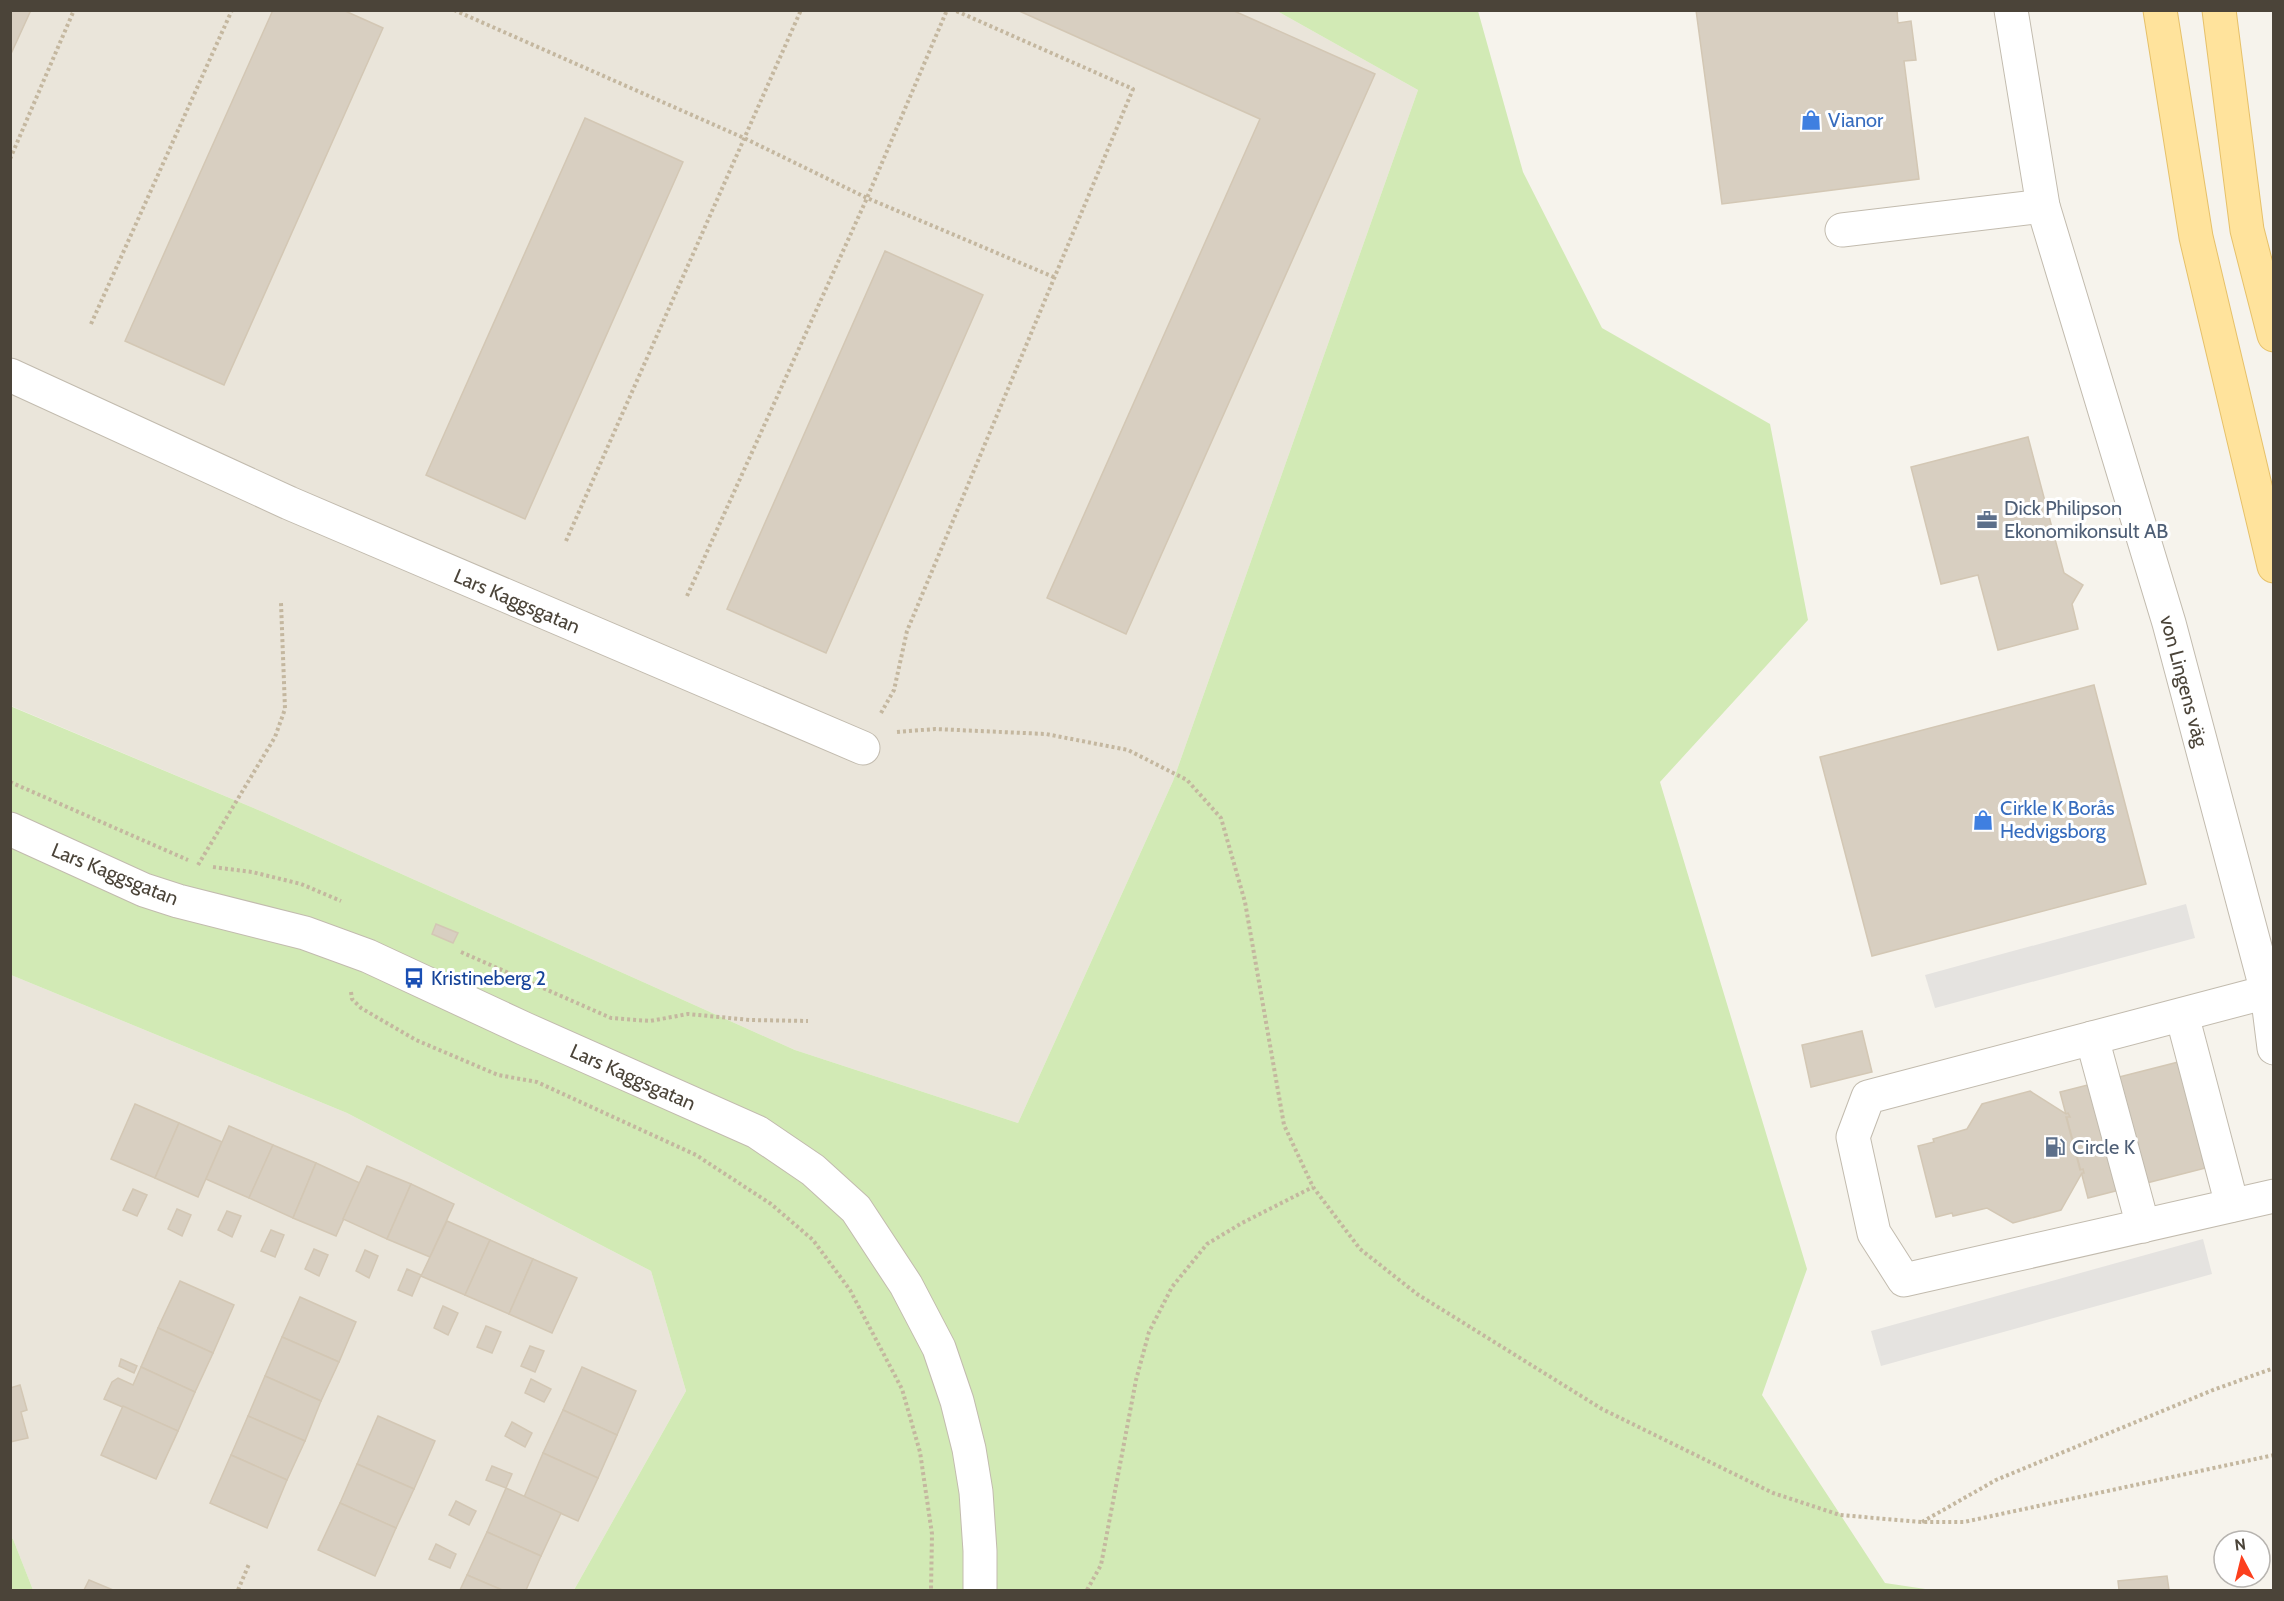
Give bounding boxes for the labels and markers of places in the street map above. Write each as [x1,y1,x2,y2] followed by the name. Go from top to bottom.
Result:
[1799,108,1823,132] shop icon: Vianor
[1828,108,1884,132] place label: Vianor
[2004,496,2168,543] place label: Dick Philipson Ekonomikonsult AB
[1975,508,1999,532] office icon: Dick Philipson Ekonomikonsult AB
[2000,796,2115,843] place label: Cirkle K Borås Hedvigsborg
[1971,808,1995,832] shop icon: Cirkle K Borås Hedvigsborg
[402,966,426,990] bus stop icon: Kristineberg 2
[431,966,546,990] place label: Kristineberg 2
[2043,1135,2067,1159] fuel station icon: Circle K
[2072,1135,2136,1159] place label: Circle K

